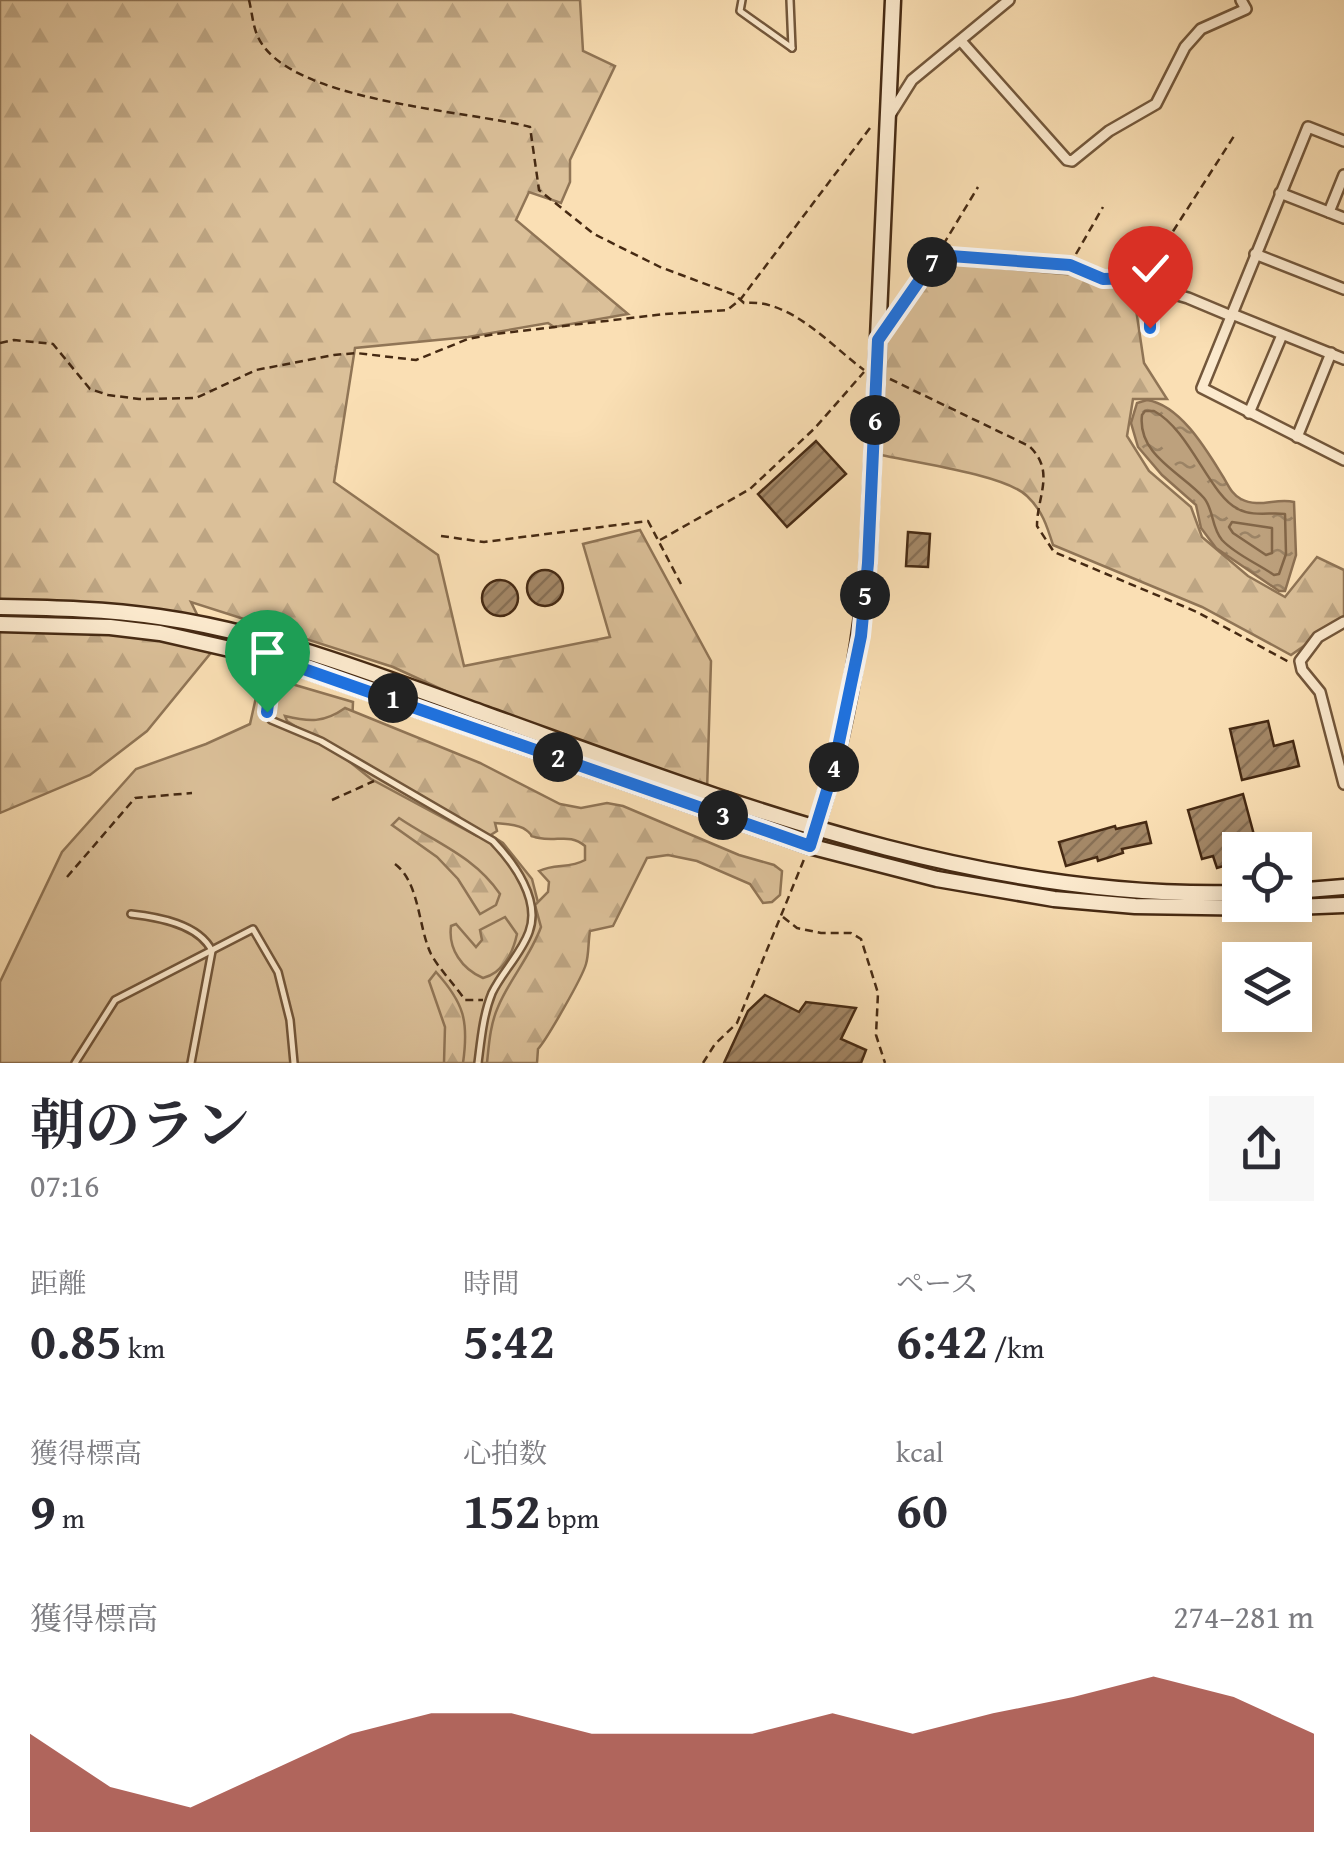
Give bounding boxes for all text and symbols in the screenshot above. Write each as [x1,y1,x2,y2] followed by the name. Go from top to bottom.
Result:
[1108,226,1193,329] pin
[907,237,957,287] pin: 7
[925,241,939,282] text: 7
[1123,241,1178,296] icon: check
[850,395,900,445] pin: 6
[868,399,882,440] text: 6
[840,570,890,620] pin: 5
[858,574,872,615] text: 5
[225,610,310,713] pin
[240,625,295,680] icon: arrive
[368,673,418,723] pin: 1
[386,677,400,718] text: 1
[533,732,583,782] pin: 2
[551,736,565,777] text: 2
[809,742,859,792] pin: 4
[827,746,841,787] text: 4
[698,790,748,840] pin: 3
[716,794,730,835] text: 3
[1222,832,1312,1032] map controls
[1222,832,1312,922] button: locate
[1222,942,1312,1032] button: layers
[30,1084,250,1164] text: 朝のラン
[1209,1096,1314,1201] button: share
[30,1162,99,1209] text: 07:16
[30,1262,86,1303] text: 距離
[463,1262,519,1303] text: 時間
[896,1262,979,1303] text: ペース
[30,1303,122,1376] text: 0.85
[463,1303,555,1376] text: 5:42
[896,1303,988,1376] text: 6:42
[122,1327,165,1368] text: km
[988,1327,1044,1368] text: /km
[896,1431,944,1472] text: kcal
[30,1432,142,1473] text: 獲得標高
[463,1432,547,1473] text: 心拍数
[896,1472,948,1545] text: 60
[30,1473,56,1546] text: 9
[463,1473,541,1546] text: 152
[56,1497,85,1538] text: m
[541,1497,599,1538] text: bpm
[1173,1593,1314,1640] text: 274–281 m
[30,1595,158,1642] text: 獲得標高

